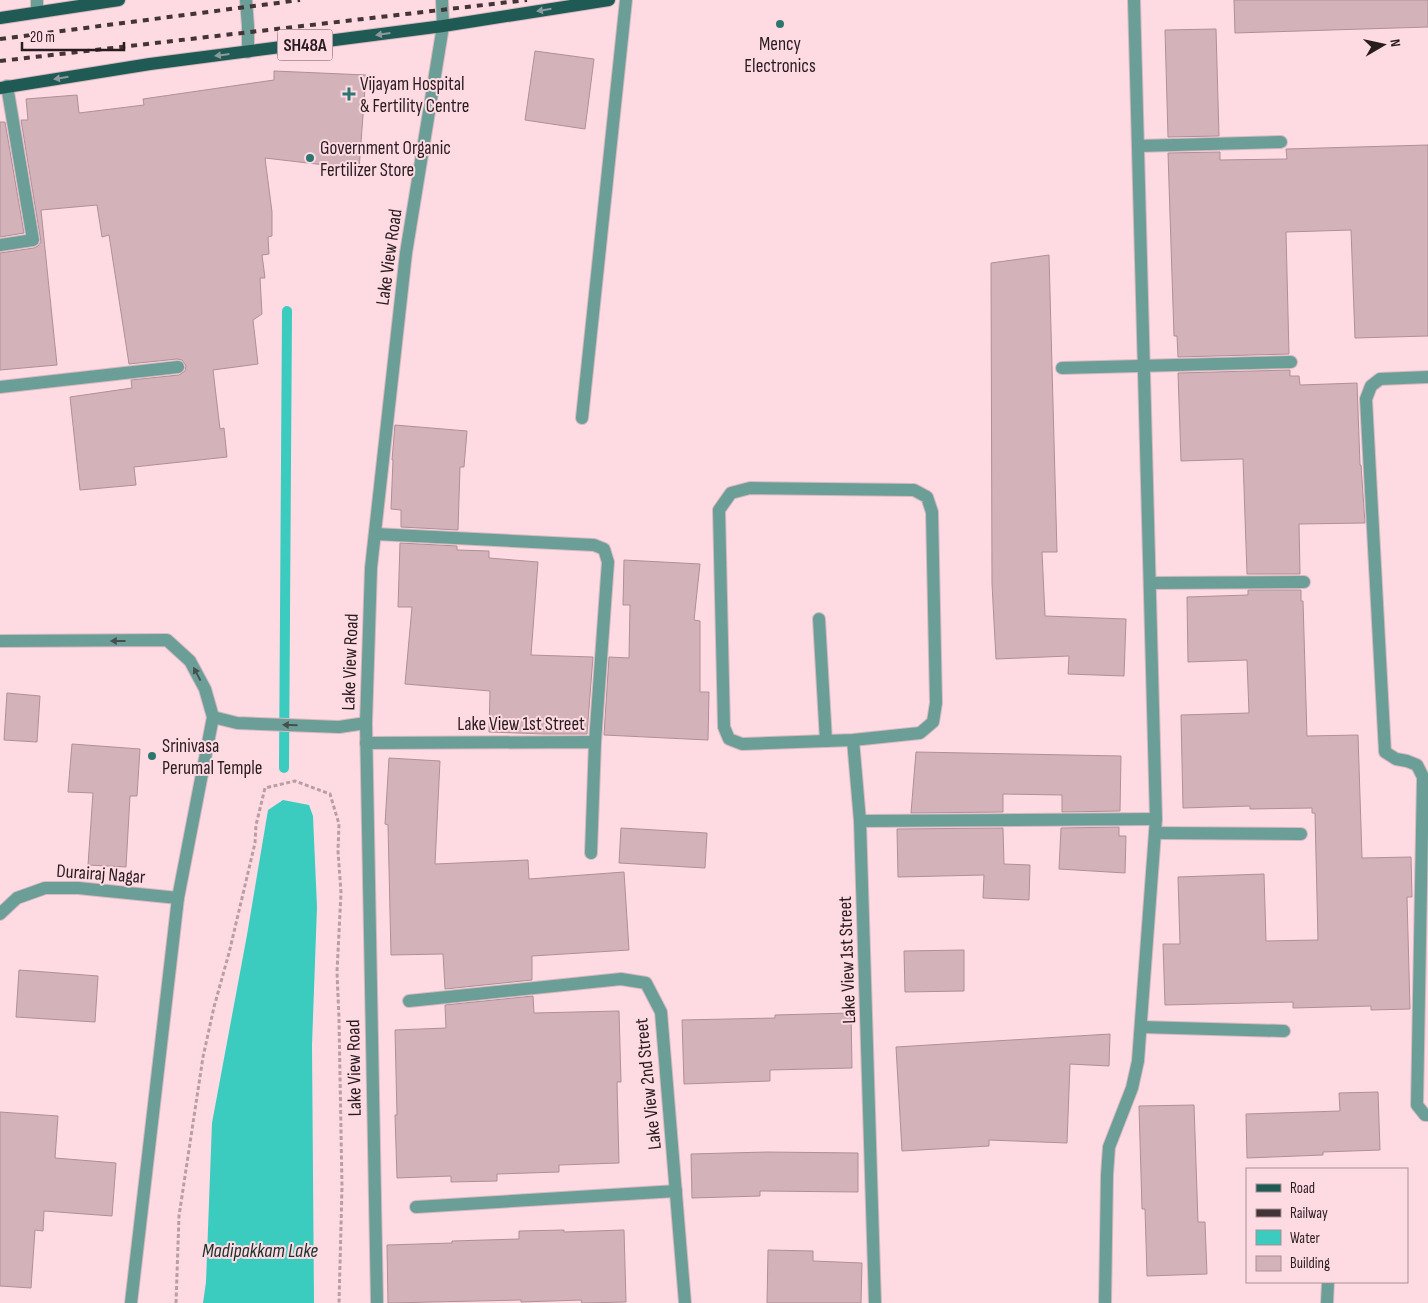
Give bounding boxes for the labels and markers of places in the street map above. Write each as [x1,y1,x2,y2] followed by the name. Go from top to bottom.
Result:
[774,18,786,30] marker: Mency Electronics
[744,33,816,78] place label: Mency Electronics
[360,73,469,118] place label: Vijayam Hospital & Fertility Centre
[342,87,356,101] marker: Vijayam Hospital & Fertility Centre
[320,137,451,182] place label: Government Organic Fertilizer Store
[304,152,316,164] marker: Government Organic Fertilizer Store
[162,735,262,780] place label: Srinivasa Perumal Temple
[146,750,158,762] marker: Srinivasa Perumal Temple

